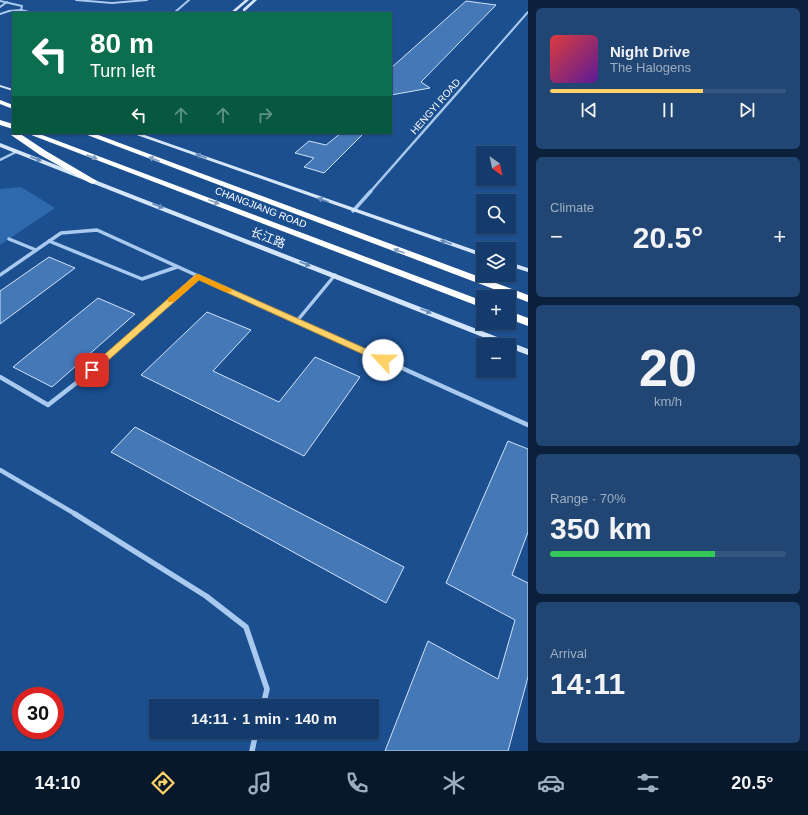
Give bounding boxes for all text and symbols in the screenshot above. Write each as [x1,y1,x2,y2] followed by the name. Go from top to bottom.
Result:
[24,28,76,80] icon: left
[90,28,154,59] text: 80 m
[610,43,690,60] text: Night Drive
[610,60,691,75] text: The Halogens
[90,61,155,81] text: Turn left
[408,76,462,136] street label: HENGYI ROAD
[578,99,600,121] icon: previous
[657,99,679,121] icon: pause
[736,99,758,121] icon: next
[128,104,150,126] icon: left
[170,104,192,126] icon: ahead
[212,104,234,126] icon: ahead
[254,104,276,126] icon: right
[476,146,516,186] north arrow
[476,146,516,378] map controls
[194,153,206,159] one-way arrow
[87,154,99,160] one-way arrow
[148,156,160,162] one-way arrow
[31,157,43,163] one-way arrow
[213,185,308,230] street label: CHANGJIANG ROAD
[476,194,516,234] button: search
[317,197,329,203] one-way arrow
[209,200,221,206] one-way arrow
[550,200,594,215] text: Climate
[152,204,164,210] one-way arrow
[633,221,703,254] text: 20.5°
[550,224,563,249] text: −
[773,224,786,249] text: +
[249,225,287,251] street label: 长江路
[440,239,452,245] one-way arrow
[476,242,516,282] button: layers
[393,248,405,254] one-way arrow
[299,261,311,267] one-way arrow
[476,290,516,330] button: +
[420,309,432,315] one-way arrow
[476,338,516,378] button: −
[362,339,404,381] position arrow
[639,339,697,397] text: 20
[75,353,109,387] pin
[81,359,103,381] icon: arrive
[654,394,682,409] text: km/h
[550,491,626,506] text: Range · 70%
[550,512,652,545] text: 350 km
[550,646,587,661] text: Arrival
[550,667,625,700] text: 14:11
[12,687,64,739] speed limit sign: 30
[191,710,337,727] text: 14:11 · 1 min · 140 m
[149,769,177,797] icon: directions
[246,769,274,797] icon: music
[343,769,371,797] icon: phone
[440,769,468,797] icon: climate
[537,769,565,797] icon: car
[634,769,662,797] icon: filters
[34,773,81,793] text: 14:10
[731,773,773,793] text: 20.5°

